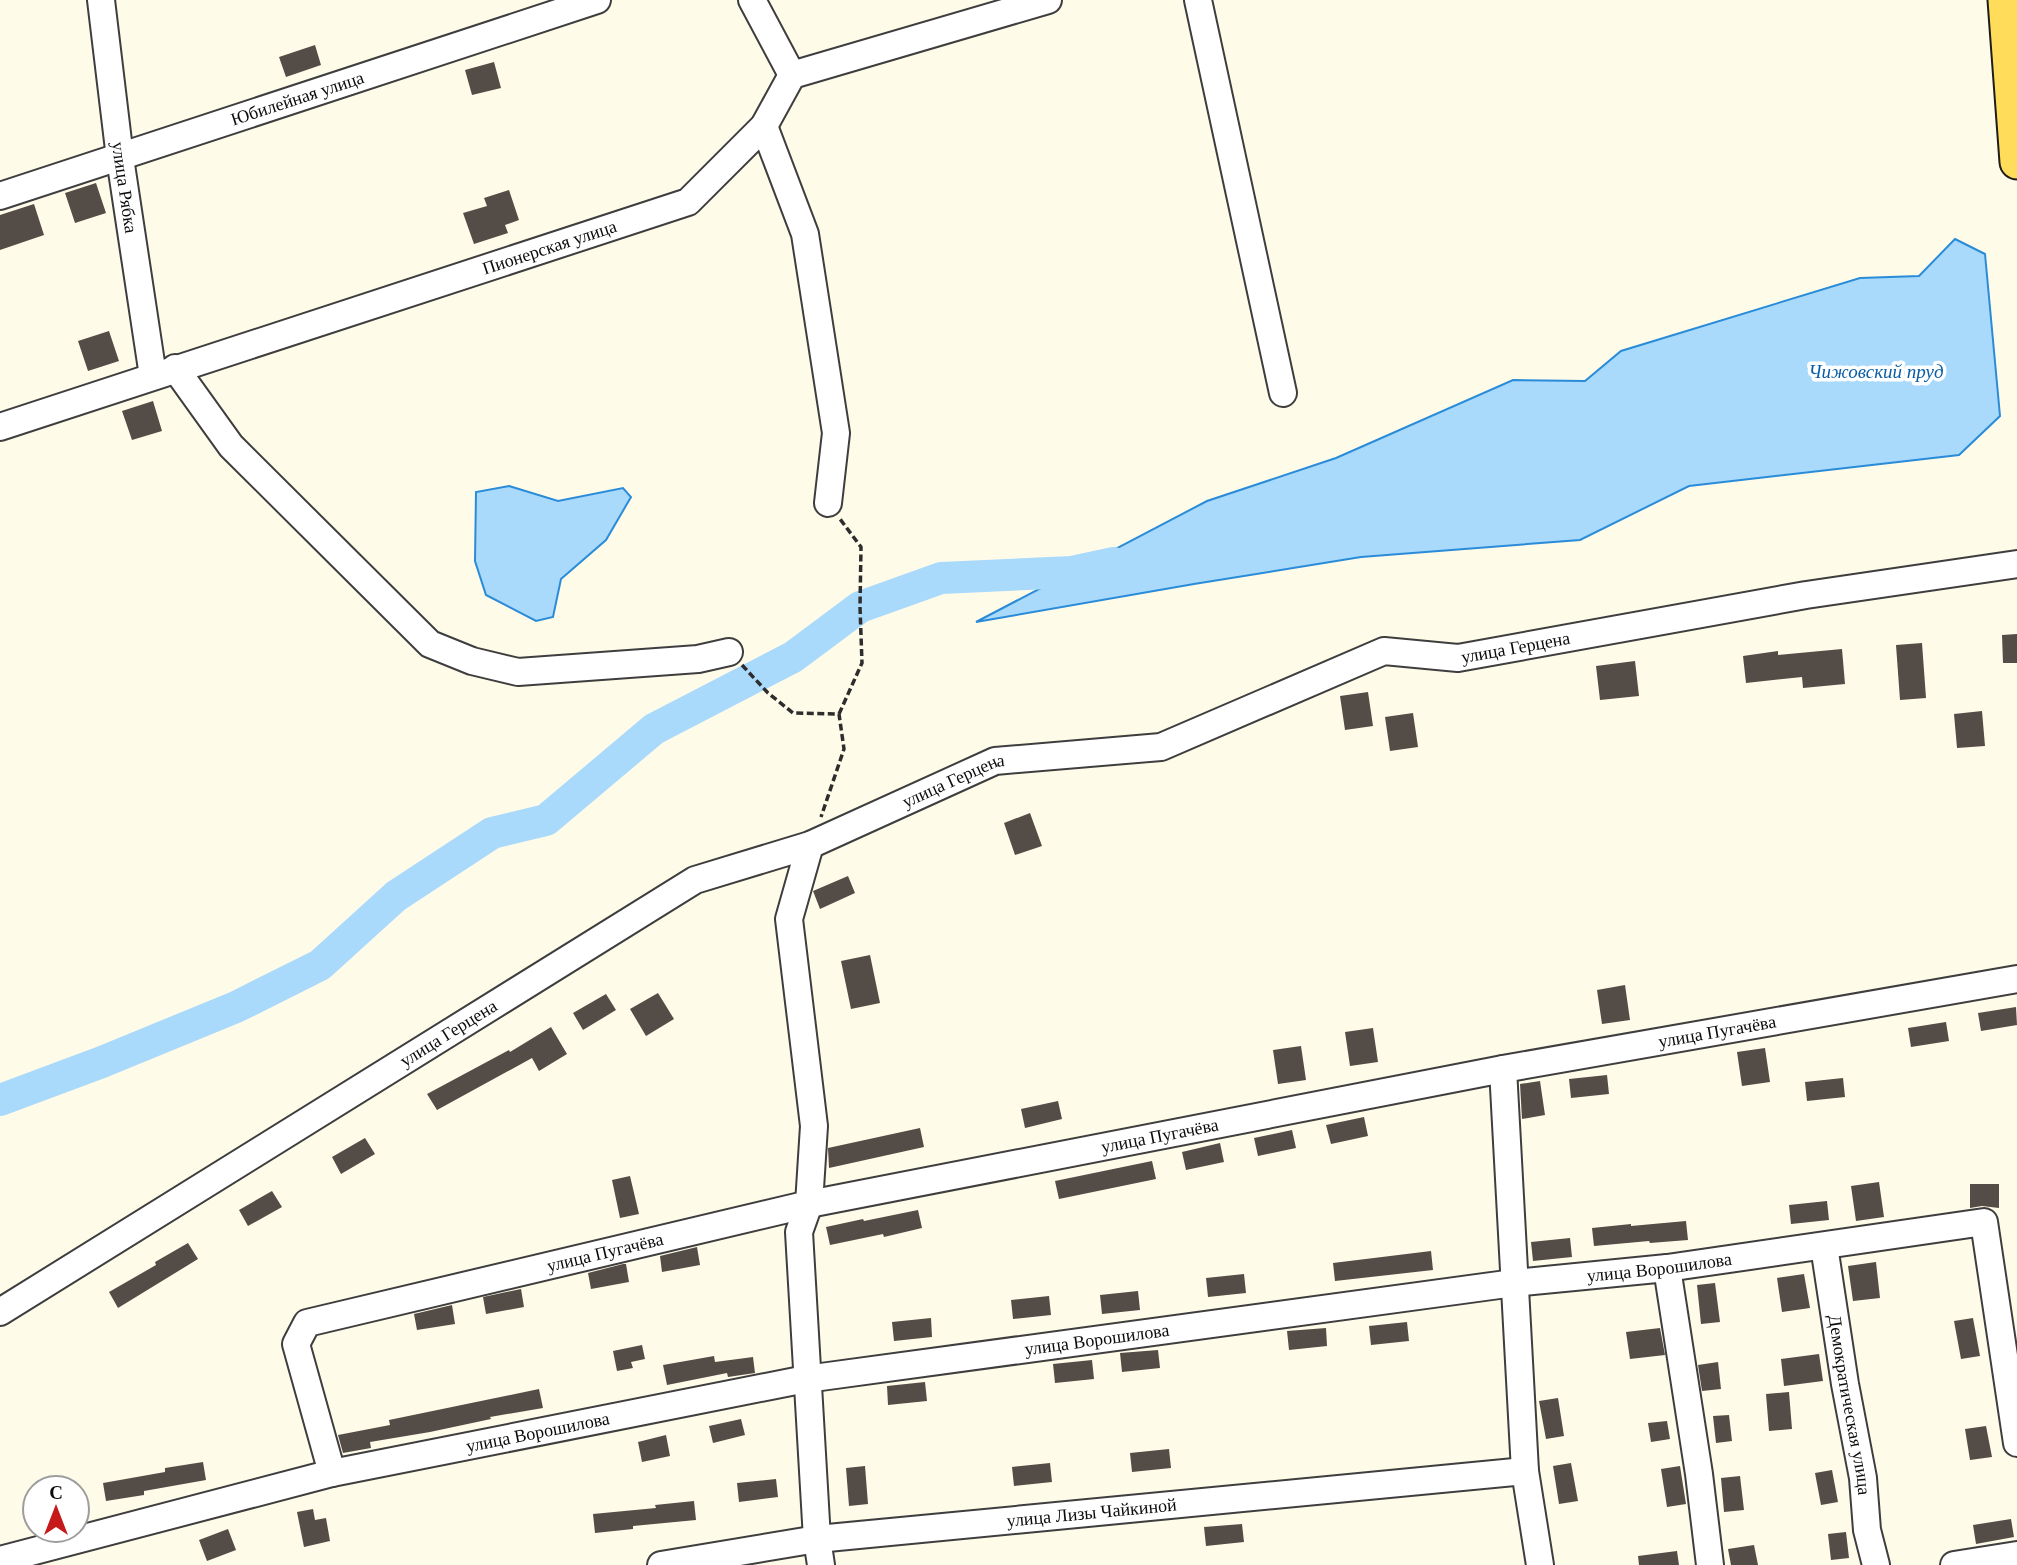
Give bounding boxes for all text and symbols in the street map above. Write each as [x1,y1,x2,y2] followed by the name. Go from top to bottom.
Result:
[228,67,366,130] street label: Юбилейная улица
[108,141,141,235] street label: улица Рябка
[480,216,619,279] street label: Пионерская улица
[1808,361,1944,382] water label: Чижовский пруд
[1460,628,1572,667] street label: улица Герцена
[899,750,1005,812] street label: улица Герцена
[396,996,501,1071] street label: улица Герцена
[1657,1011,1778,1052] street label: улица Пугачёва
[1100,1115,1220,1157] street label: улица Пугачёва
[545,1229,665,1276] street label: улица Пугачёва
[1586,1249,1733,1286] street label: улица Ворошилова
[1825,1313,1874,1496] street label: Демократическая улица
[1023,1320,1170,1359] street label: улица Ворошилова
[464,1408,611,1456] street label: улица Ворошилова
[21,1474,91,1544] north arrow
[49,1482,63,1503] text: С
[1006,1494,1178,1531] street label: улица Лизы Чайкиной

